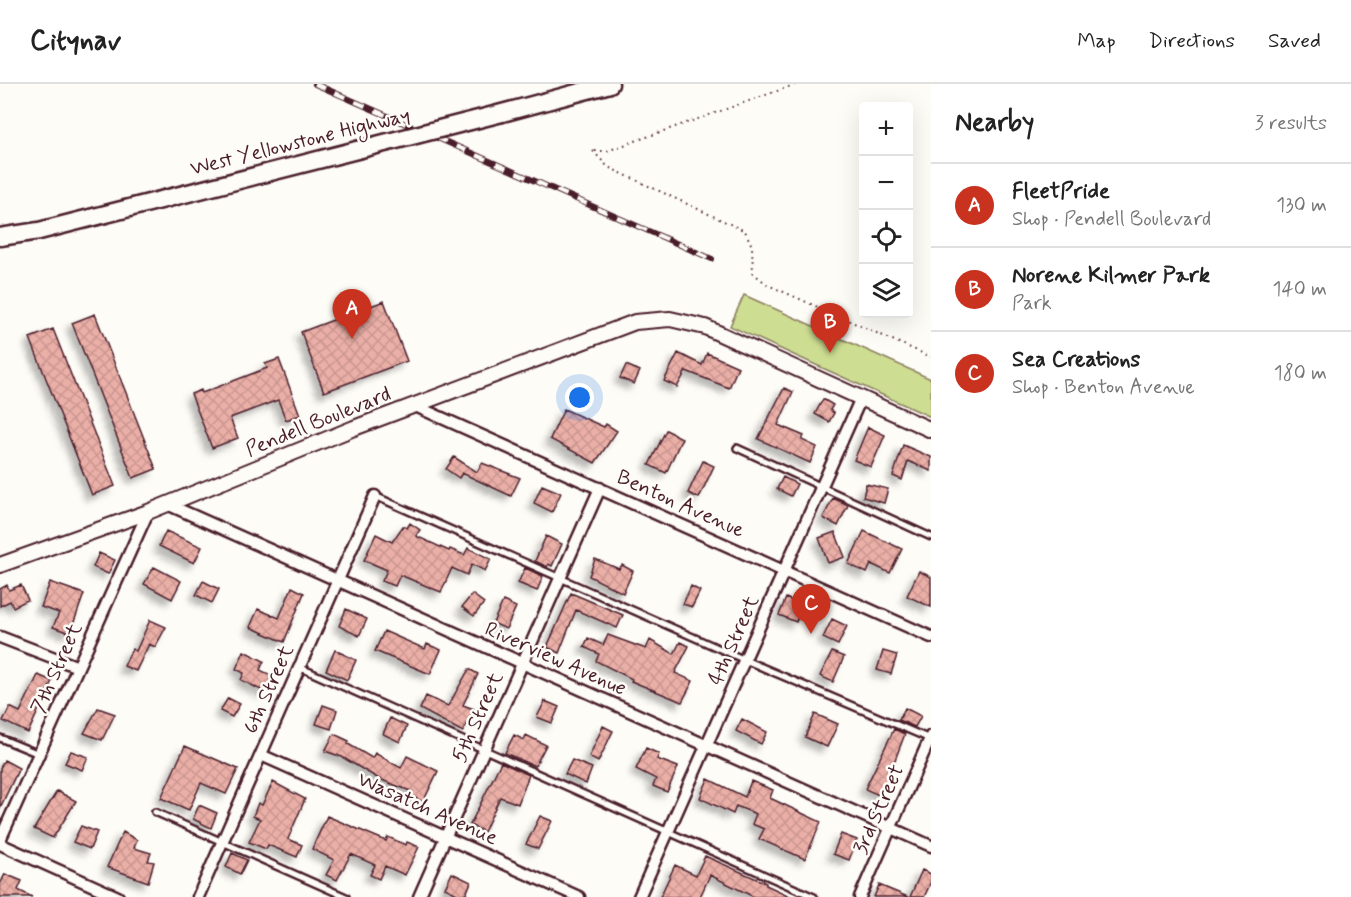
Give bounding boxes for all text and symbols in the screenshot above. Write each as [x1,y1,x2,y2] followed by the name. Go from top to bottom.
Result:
[30,23,121,60] text: Citynav
[1077,27,1116,55] text: Map
[1149,27,1235,55] text: Directions
[1268,27,1321,55] text: Saved
[187,101,413,184] street label: West Yellowstone Highway
[859,102,913,318] map controls
[859,102,913,156] button: +
[955,106,1034,140] text: Nearby
[1255,110,1327,137] text: 3 results
[859,156,913,210] button: −
[1012,178,1110,206] text: FleetPride
[968,192,981,219] text: A
[1276,192,1327,219] text: 130 m
[1012,206,1211,233] text: Shop · Pendell Boulevard
[859,210,913,264] button: locate
[1012,262,1210,290] text: Norene Kilmer Park
[859,264,913,318] button: layers
[968,276,981,303] text: B
[1273,276,1327,303] text: 140 m
[332,290,372,339] pin: A
[1012,290,1052,317] text: Park
[810,304,850,353] pin: B
[1012,346,1140,374] text: Sea Creations
[967,360,982,387] text: C
[1274,360,1327,387] text: 180 m
[1012,374,1195,401] text: Shop · Benton Avenue
[241,380,395,464] street label: Pendell Boulevard
[565,383,594,412] your location
[612,463,749,545] street label: Benton Avenue
[792,584,830,634] pin: C
[702,590,766,690] street label: 4th Street
[480,615,631,703] street label: Riverview Avenue
[25,618,90,718] street label: 7th Street
[237,640,301,738] street label: 6th Street
[446,667,511,767] street label: 5th Street
[847,760,911,859] street label: 3rd Street
[353,765,502,852] street label: Wasatch Avenue

